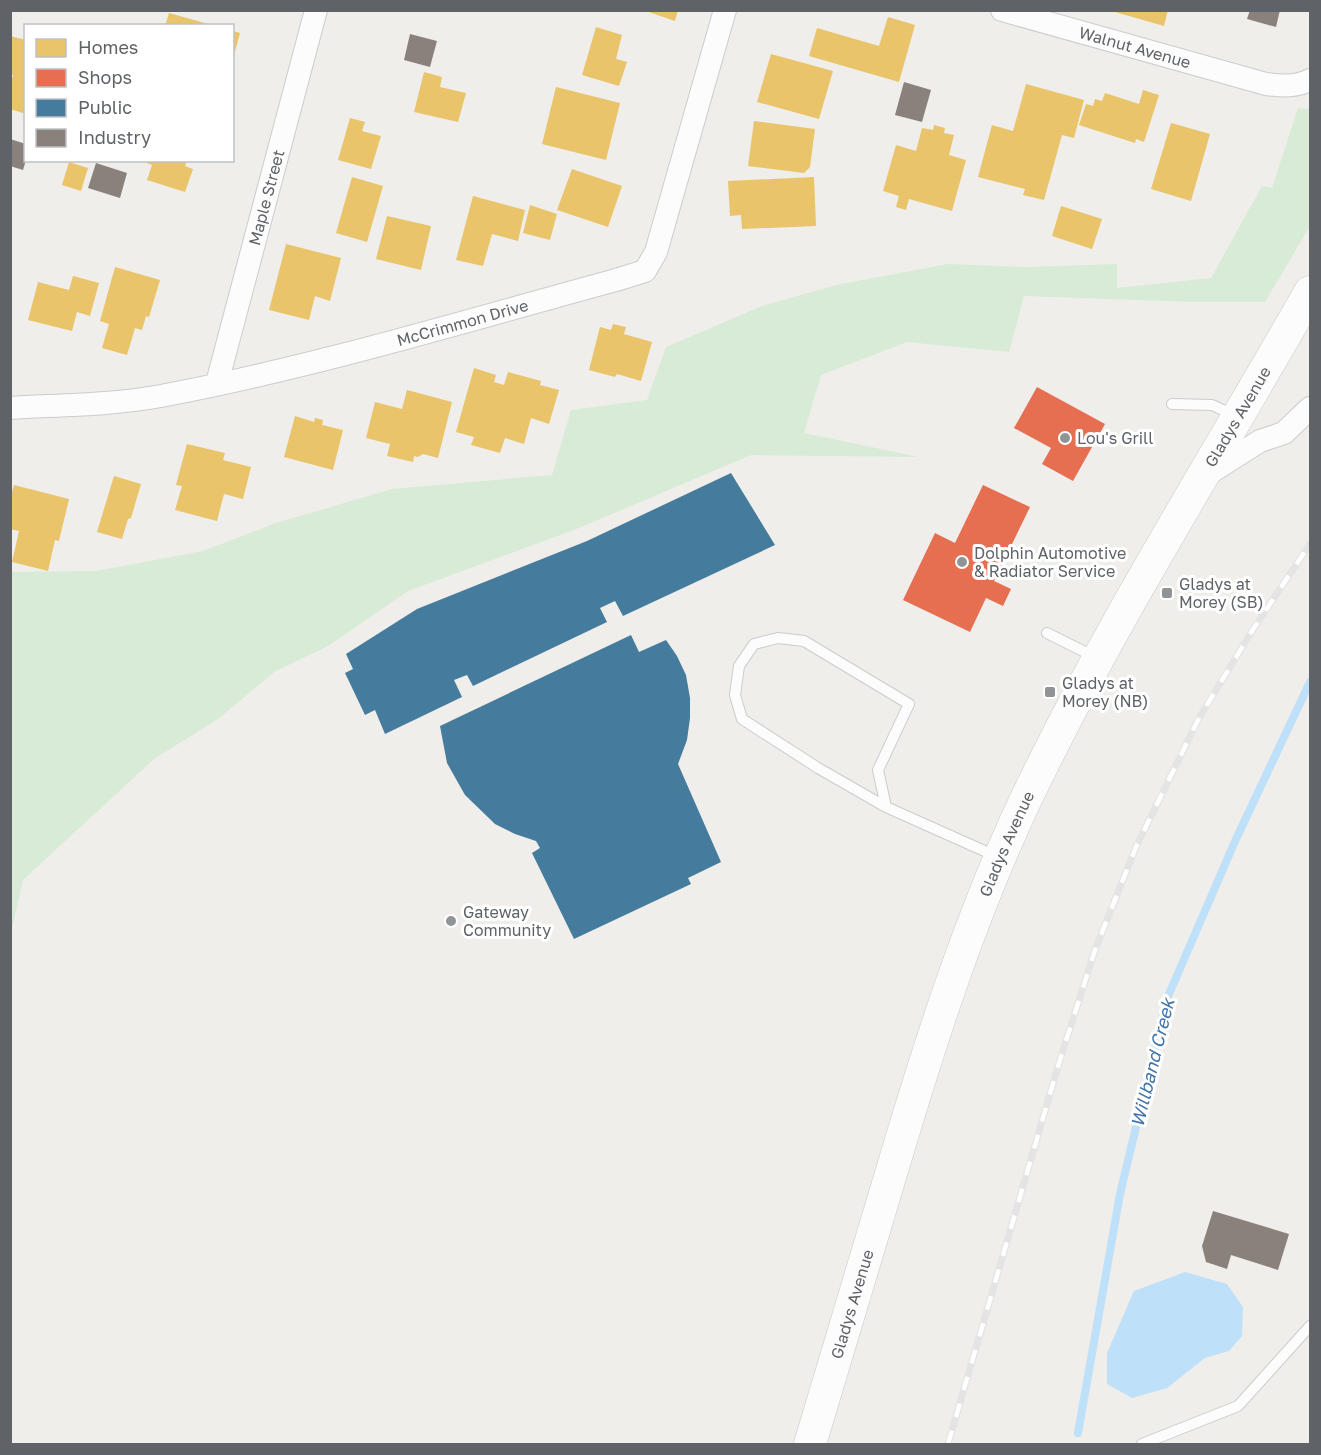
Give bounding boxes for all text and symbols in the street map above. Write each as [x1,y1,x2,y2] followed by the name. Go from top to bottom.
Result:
[1077,22,1193,72] street label: Walnut Avenue
[24,24,234,162] legend
[78,36,138,58] text: Homes
[78,66,132,88] text: Shops
[78,96,132,118] text: Public
[78,126,151,148] text: Industry
[244,147,289,248] street label: Maple Street
[395,295,530,350] street label: McCrimmon Drive
[1200,363,1275,471] street label: Gladys Avenue
[1077,428,1153,448] place label: Lou's Grill
[1058,431,1072,445] marker: Lou's Grill
[974,543,1126,581] place label: Dolphin Automotive & Radiator Service
[955,555,969,569] marker: Dolphin Automotive & Radiator Service
[1179,574,1263,612] place label: Gladys at Morey (SB)
[1160,586,1174,600] marker: Gladys at Morey (SB)
[1062,673,1148,711] place label: Gladys at Morey (NB)
[1043,685,1057,699] marker: Gladys at Morey (NB)
[975,788,1038,899] street label: Gladys Avenue
[463,902,551,940] place label: Gateway Community
[444,914,458,928] marker: Gateway Community
[1125,994,1179,1129] water label: Willband Creek
[826,1247,878,1361] street label: Gladys Avenue

